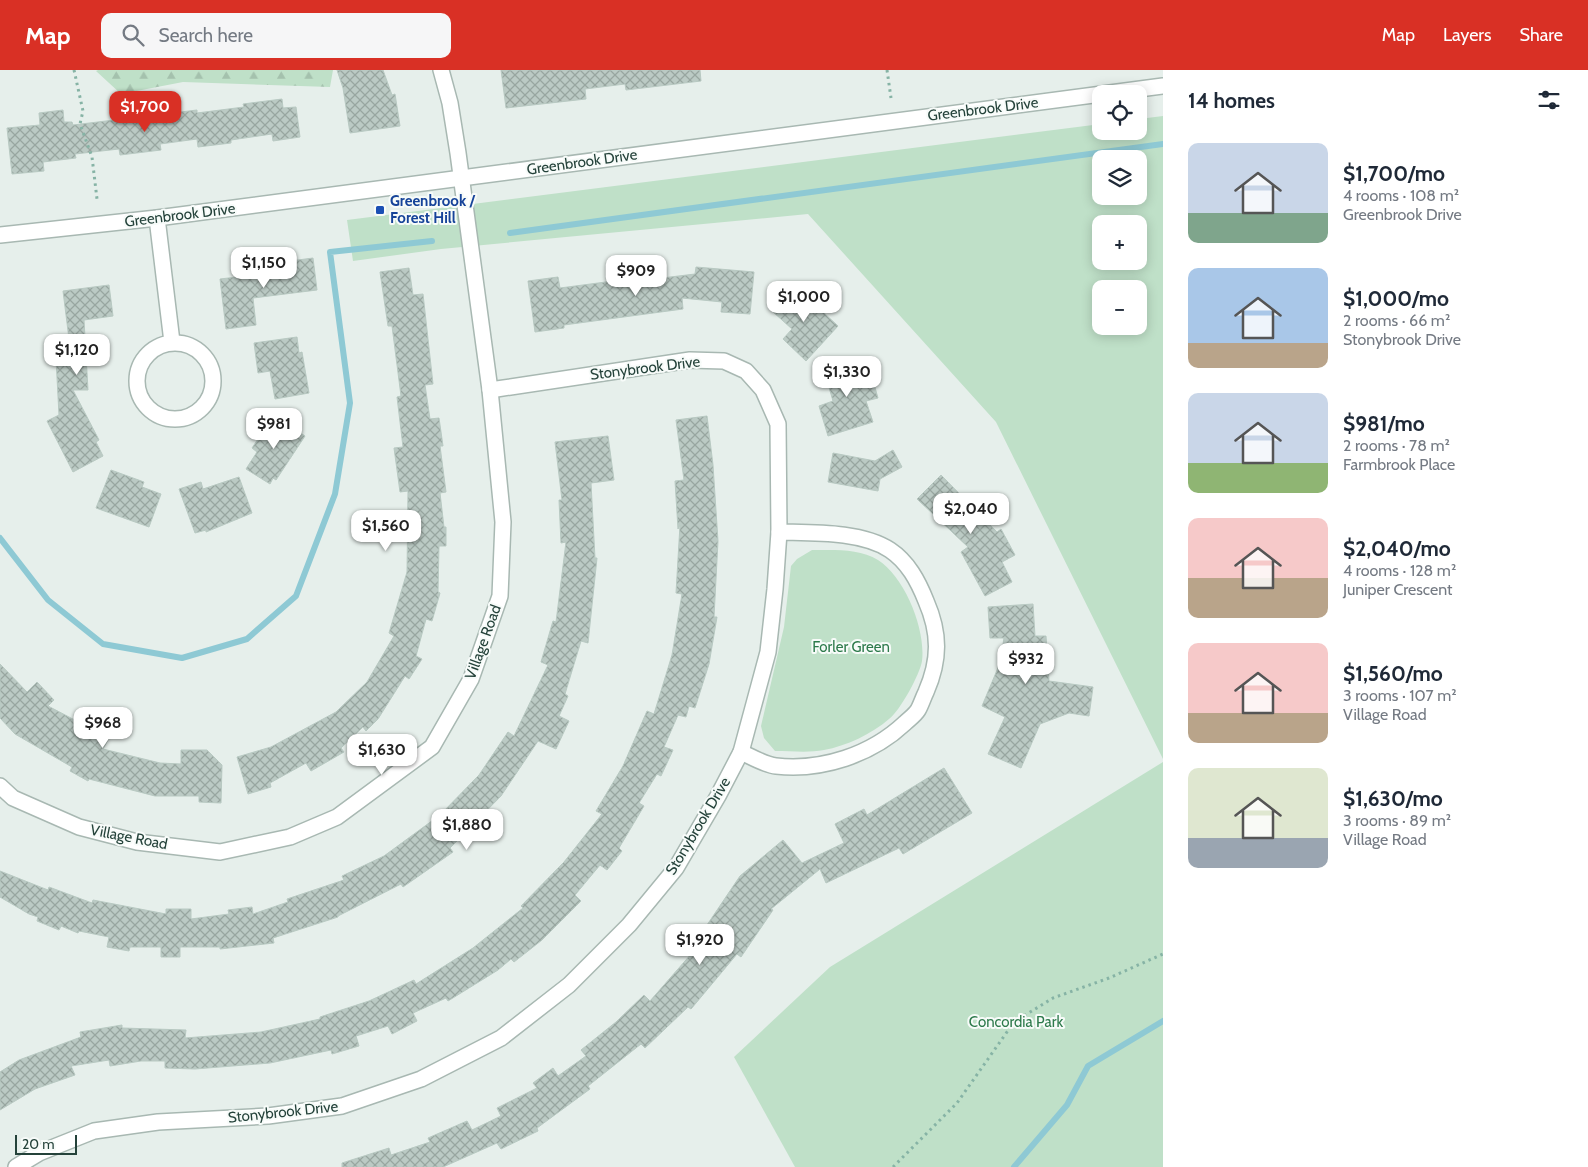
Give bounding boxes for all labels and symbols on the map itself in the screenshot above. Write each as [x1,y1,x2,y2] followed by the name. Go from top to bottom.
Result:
[104,90,186,133] pin: $1,700
[927,93,1040,125] street label: Greenbrook Drive
[526,145,639,179] street label: Greenbrook Drive
[390,192,476,227] place label: Greenbrook / Forest Hill
[124,199,237,231] street label: Greenbrook Drive
[374,204,386,216] marker: Greenbrook / Forest Hill
[223,246,305,289] pin: $1,150
[606,254,666,297] pin: $909
[763,280,845,323] pin: $1,000
[36,334,118,376] pin: $1,120
[589,352,701,384] street label: Stonybrook Drive
[806,356,888,398] pin: $1,330
[244,408,304,450] pin: $981
[930,492,1012,535] pin: $2,040
[345,510,427,552] pin: $1,560
[461,602,505,682] street label: Village Road
[812,638,890,656] park label: Forler Green
[996,642,1056,685] pin: $932
[73,706,133,749] pin: $968
[341,734,423,776] pin: $1,630
[662,774,734,878] street label: Stonybrook Drive
[426,808,508,851] pin: $1,880
[89,821,169,853] street label: Village Road
[659,924,741,966] pin: $1,920
[969,1013,1063,1031] park label: Concordia Park
[227,1097,339,1127] street label: Stonybrook Drive
[15,1132,78,1155] scale bar

